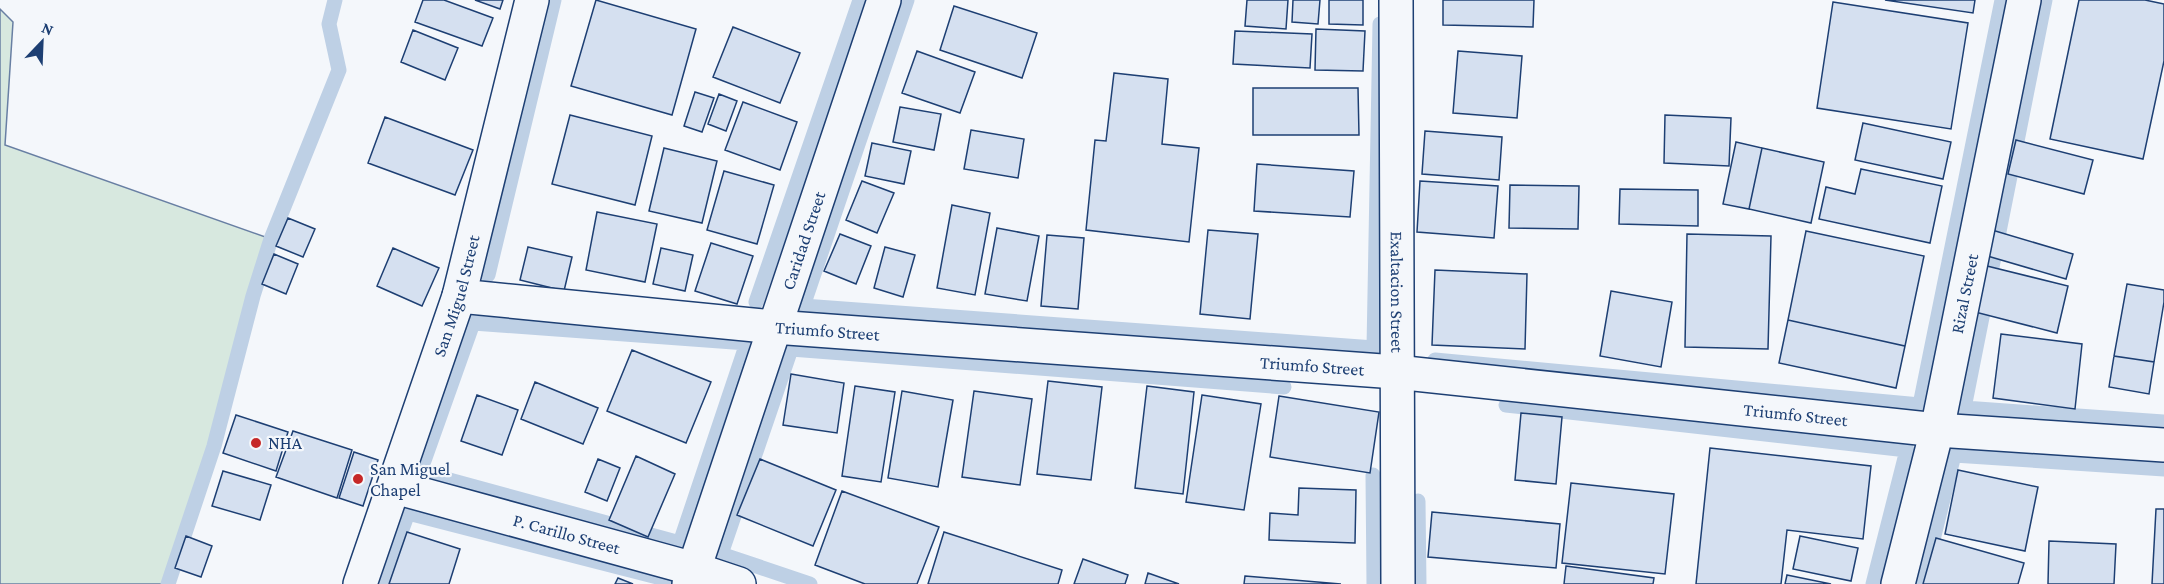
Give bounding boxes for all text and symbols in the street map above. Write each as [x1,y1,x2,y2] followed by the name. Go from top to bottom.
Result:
[12,12,72,72] north arrow
[39,19,56,39] text: N
[778,188,830,293] street label: Caridad Street
[1387,231,1407,354] street label: Exaltacion Street
[429,232,484,359] street label: San Miguel Street
[1947,251,1983,335] street label: Rizal Street
[774,317,881,345] street label: Triumfo Street
[1259,352,1366,380] street label: Triumfo Street
[1742,399,1850,430] street label: Triumfo Street
[268,433,303,453] place label: NHA
[249,436,263,450] marker: NHA
[370,459,451,500] place label: San Miguel Chapel
[351,472,365,486] marker: San Miguel Chapel
[511,510,623,559] street label: P. Carillo Street

